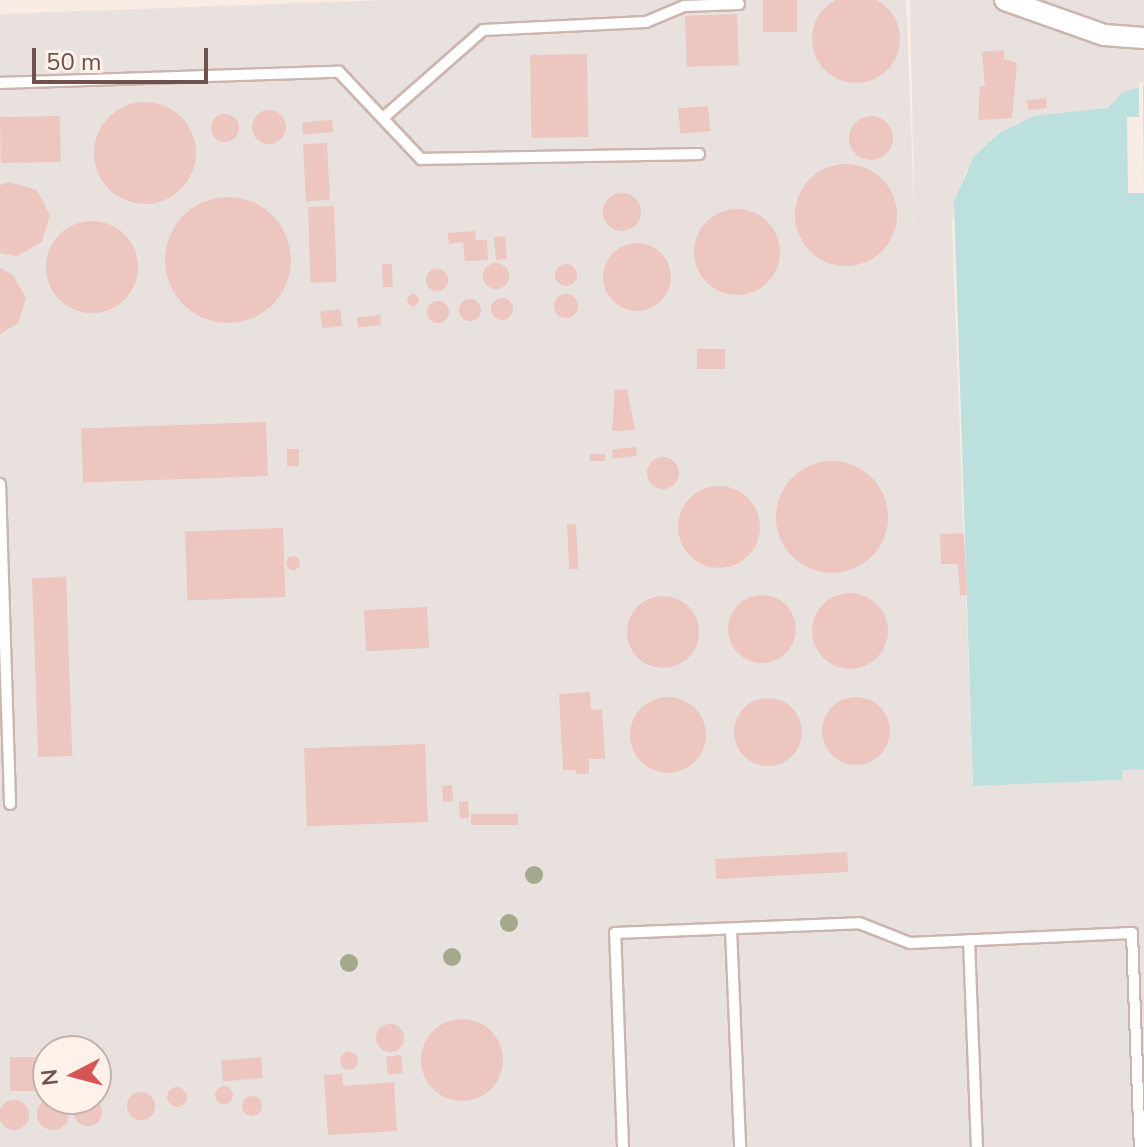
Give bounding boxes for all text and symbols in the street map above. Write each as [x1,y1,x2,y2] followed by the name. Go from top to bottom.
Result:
[36,32,212,82] scale bar
[46,46,102,78] text: 50 m
[32,1035,112,1115] north arrow
[34,1068,66,1087] text: N

